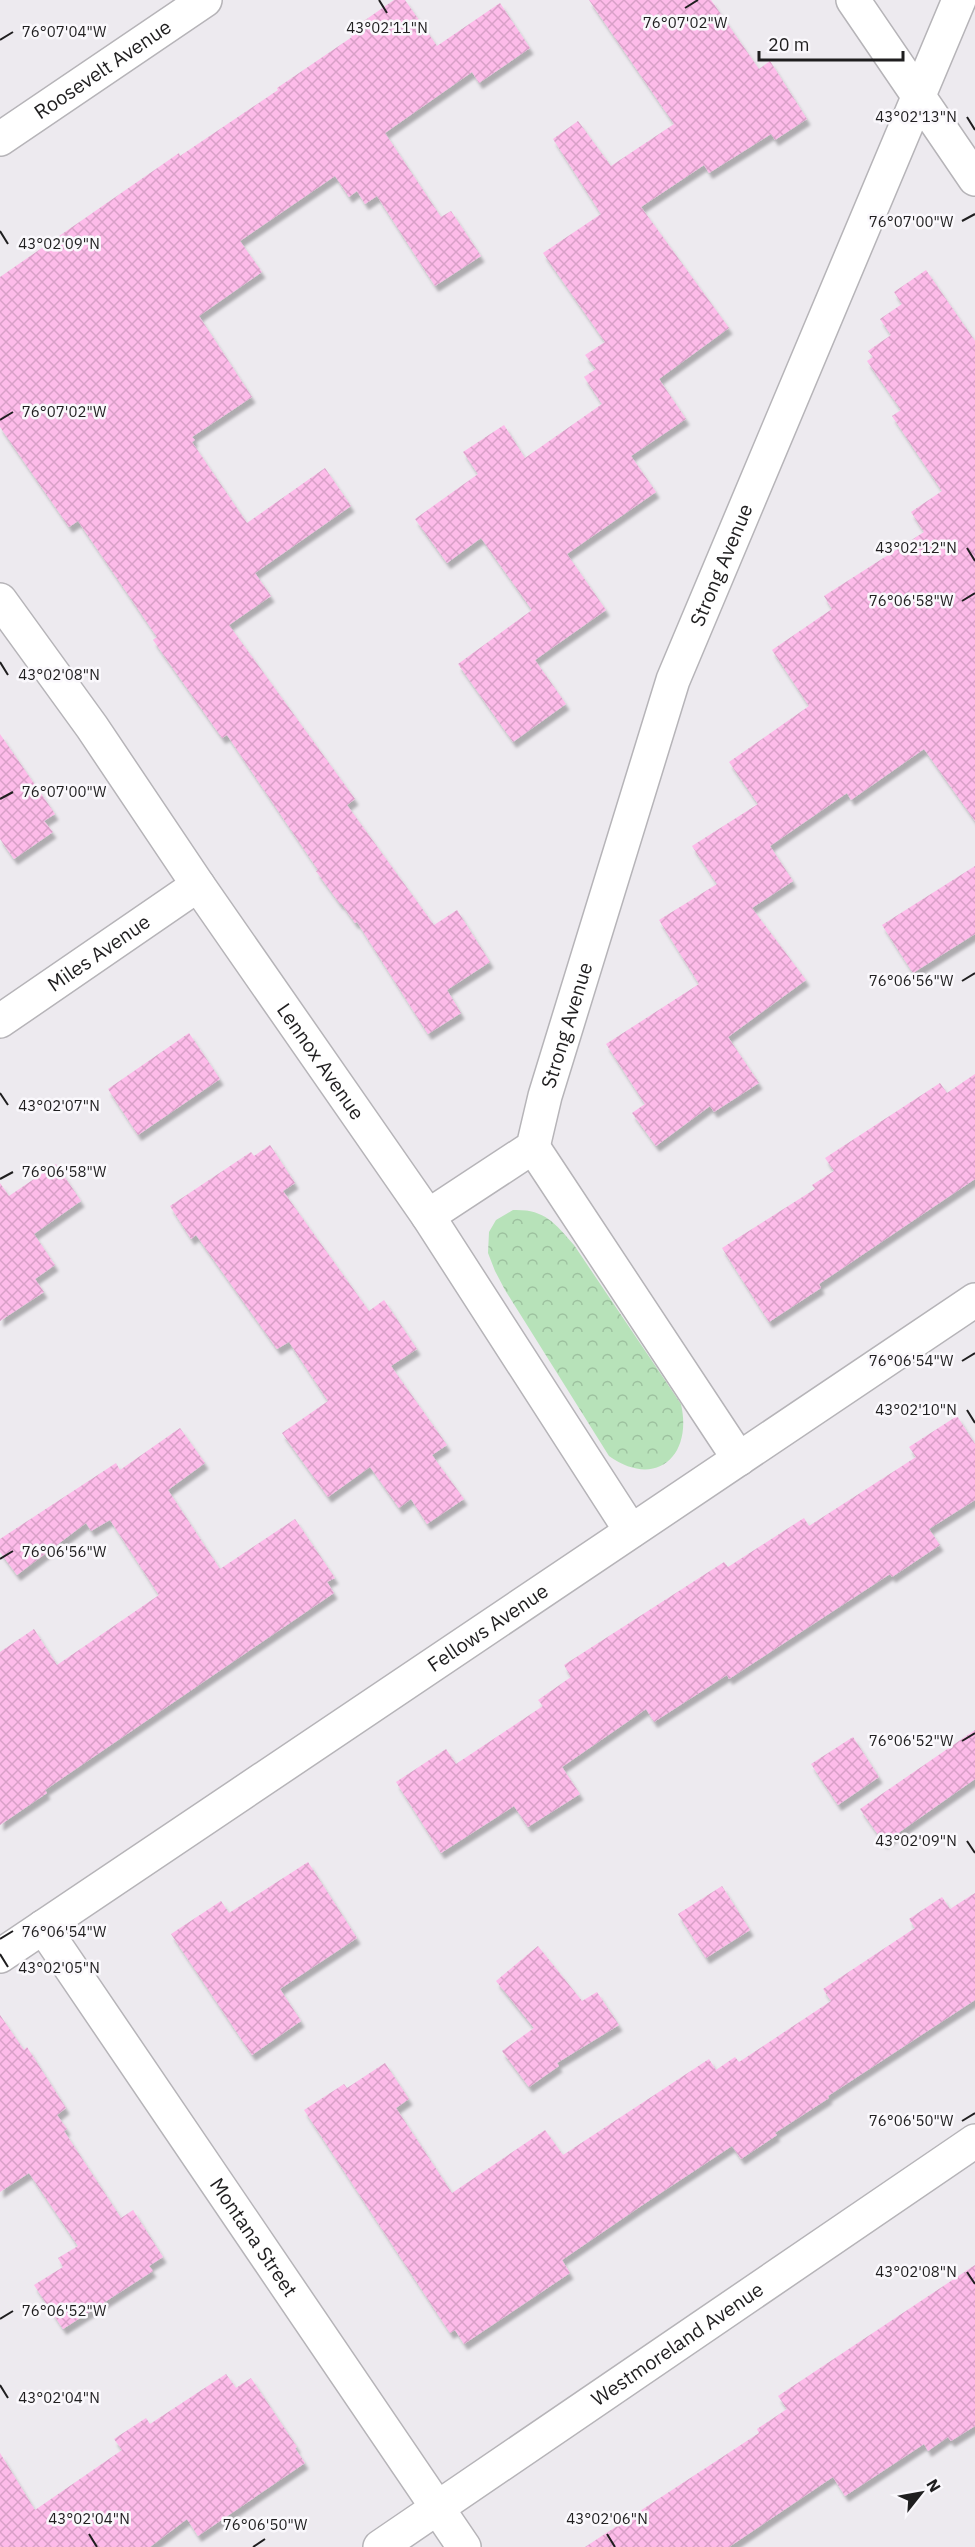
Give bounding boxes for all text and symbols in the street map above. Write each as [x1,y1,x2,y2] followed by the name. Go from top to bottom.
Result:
[29,13,176,125] street label: Roosevelt Avenue
[643,13,728,32] text: 76°07'02"W
[346,18,428,37] text: 43°02'11"N
[22,22,107,41] text: 76°07'04"W
[759,24,903,62] scale bar
[768,33,810,56] text: 20 m
[875,107,957,126] text: 43°02'13"N
[869,212,954,231] text: 76°07'00"W
[18,234,100,253] text: 43°02'09"N
[22,402,107,421] text: 76°07'02"W
[683,499,759,630] street label: Strong Avenue
[875,538,957,557] text: 43°02'12"N
[869,591,954,610] text: 76°06'58"W
[18,665,100,684] text: 43°02'08"N
[22,782,107,801] text: 76°07'00"W
[42,908,155,997] street label: Miles Avenue
[534,959,598,1092] street label: Strong Avenue
[869,971,954,990] text: 76°06'56"W
[271,998,371,1125] street label: Lennox Avenue
[18,1096,100,1115] text: 43°02'07"N
[22,1162,107,1181] text: 76°06'58"W
[869,1351,954,1370] text: 76°06'54"W
[875,1400,957,1419] text: 43°02'10"N
[22,1542,107,1561] text: 76°06'56"W
[422,1577,553,1678] street label: Fellows Avenue
[869,1731,954,1750] text: 76°06'52"W
[875,1831,957,1850] text: 43°02'09"N
[22,1922,107,1941] text: 76°06'54"W
[18,1958,100,1977] text: 43°02'05"N
[869,2111,954,2130] text: 76°06'50"W
[204,2172,304,2302] street label: Montana Street
[875,2262,957,2281] text: 43°02'08"N
[586,2275,768,2412] street label: Westmoreland Avenue
[22,2301,107,2320] text: 76°06'52"W
[18,2388,100,2407] text: 43°02'04"N
[891,2463,951,2523] north arrow
[922,2475,945,2495] text: N
[48,2509,130,2528] text: 43°02'04"N
[566,2509,648,2528] text: 43°02'06"N
[223,2515,308,2534] text: 76°06'50"W

